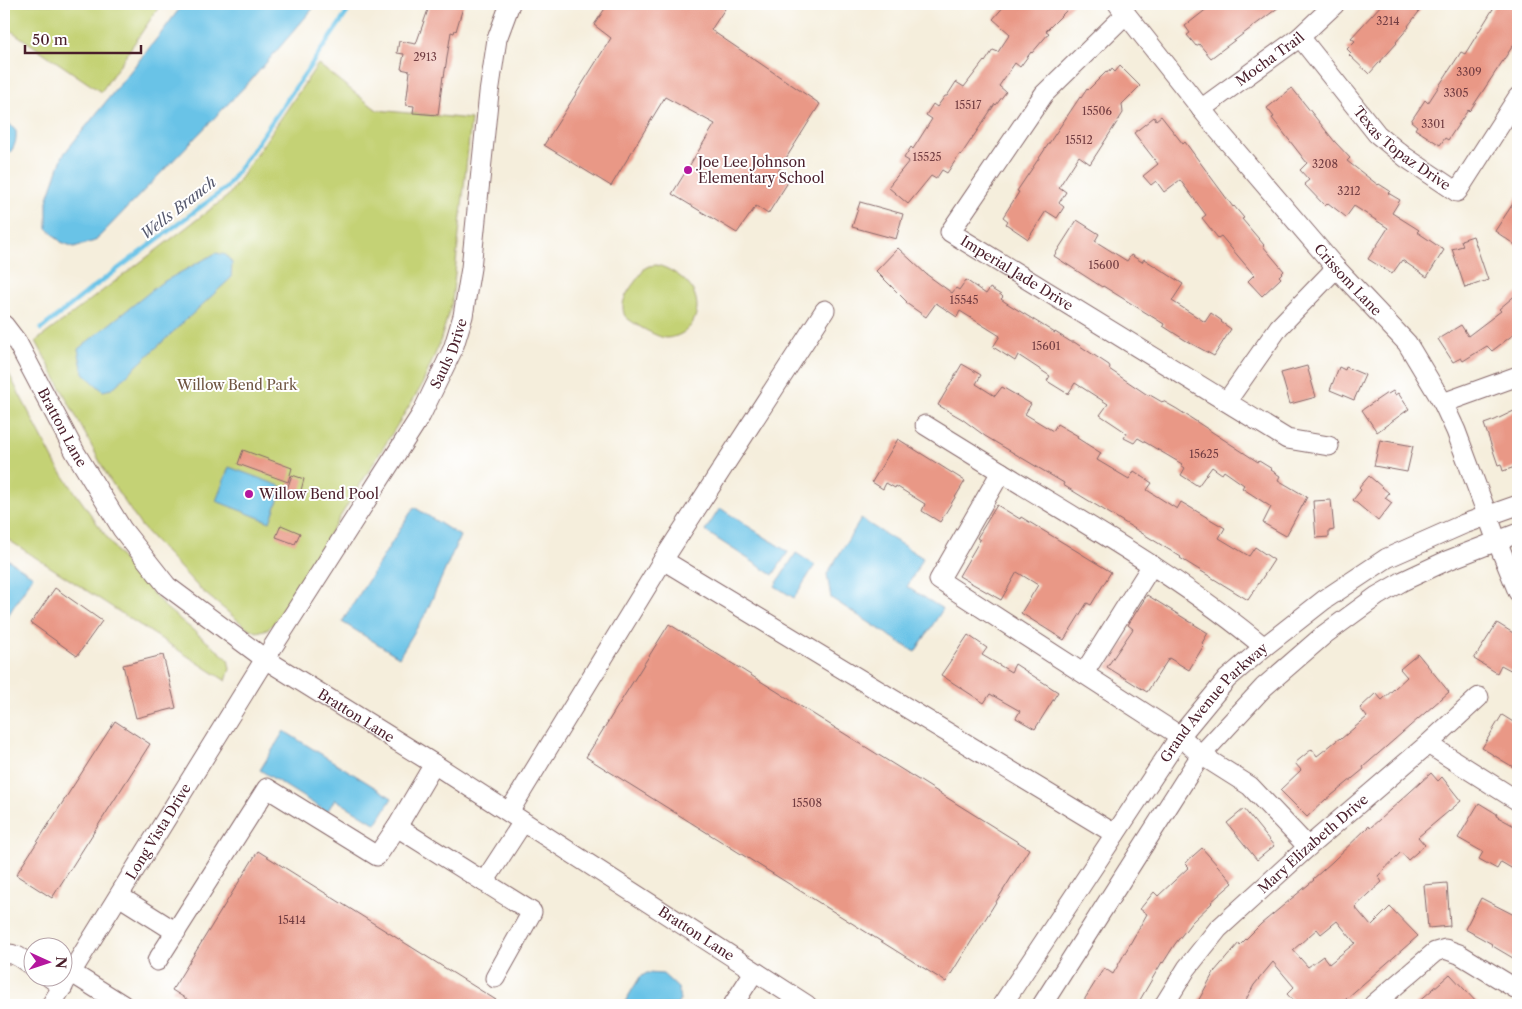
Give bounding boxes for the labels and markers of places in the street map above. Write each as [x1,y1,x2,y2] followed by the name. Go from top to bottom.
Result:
[696,153,824,187] place label: Joe Lee Johnson Elementary School
[682,164,694,176] marker: Joe Lee Johnson Elementary School
[258,485,379,503] place label: Willow Bend Pool
[243,488,255,500] marker: Willow Bend Pool

